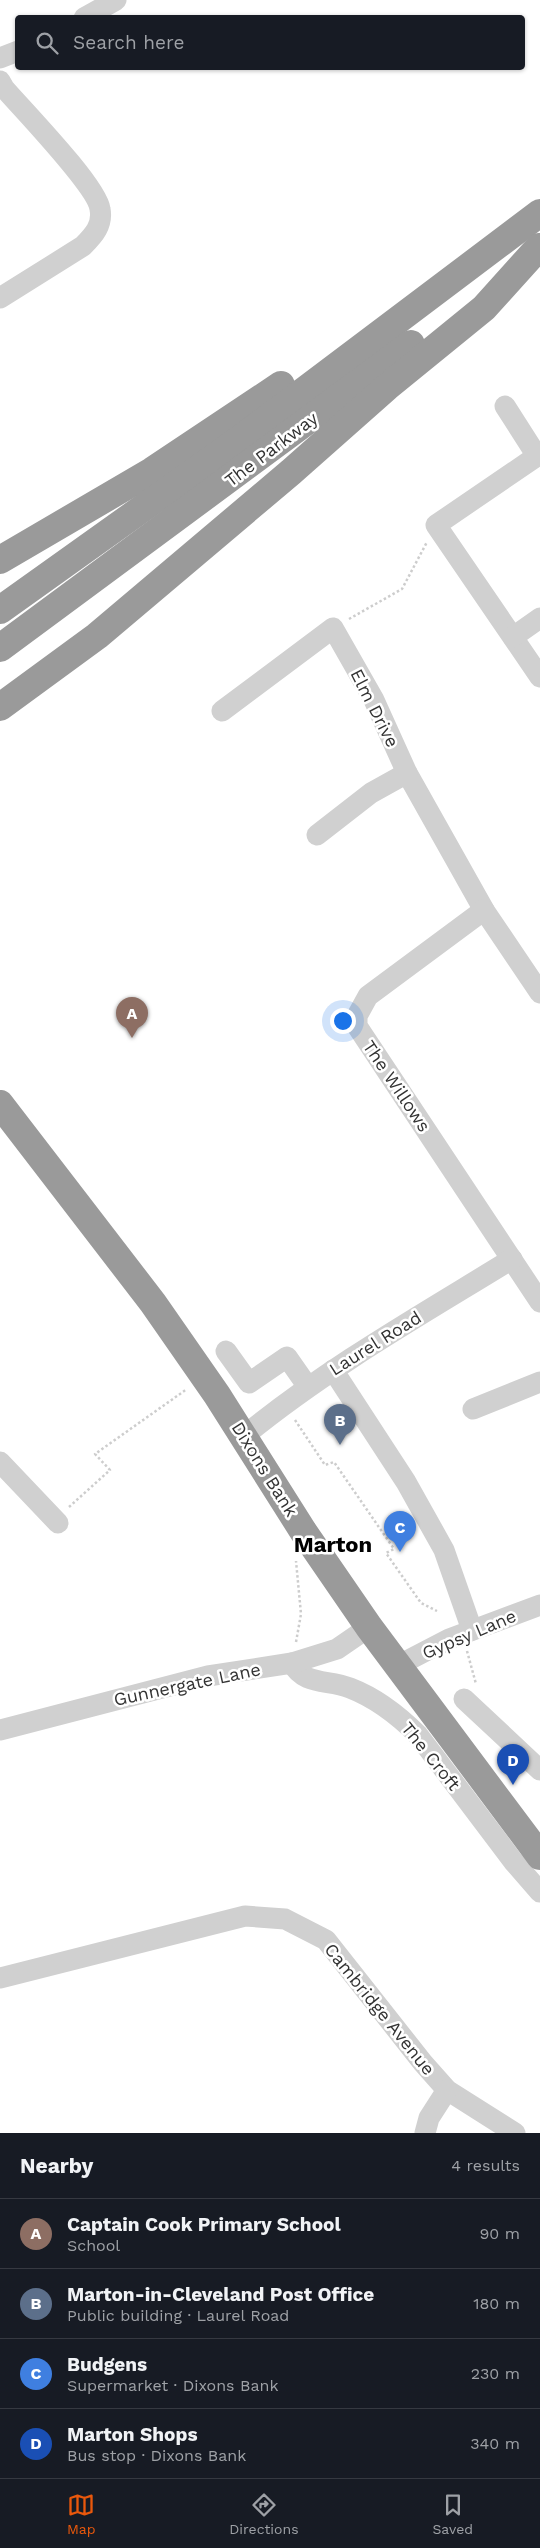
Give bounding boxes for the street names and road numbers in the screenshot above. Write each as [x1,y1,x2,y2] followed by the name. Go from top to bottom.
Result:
[220,407,322,491] street label: The Parkway
[346,665,404,751] street label: Elm Drive
[359,1036,435,1136] street label: The Willows
[325,1306,425,1380] street label: Laurel Road
[228,1418,302,1520] street label: Dixons Bank
[419,1605,519,1663] street label: Gypsy Lane
[112,1658,262,1710] street label: Gunnergate Lane
[397,1718,465,1795] street label: The Croft
[320,1939,440,2079] street label: Cambridge Avenue

